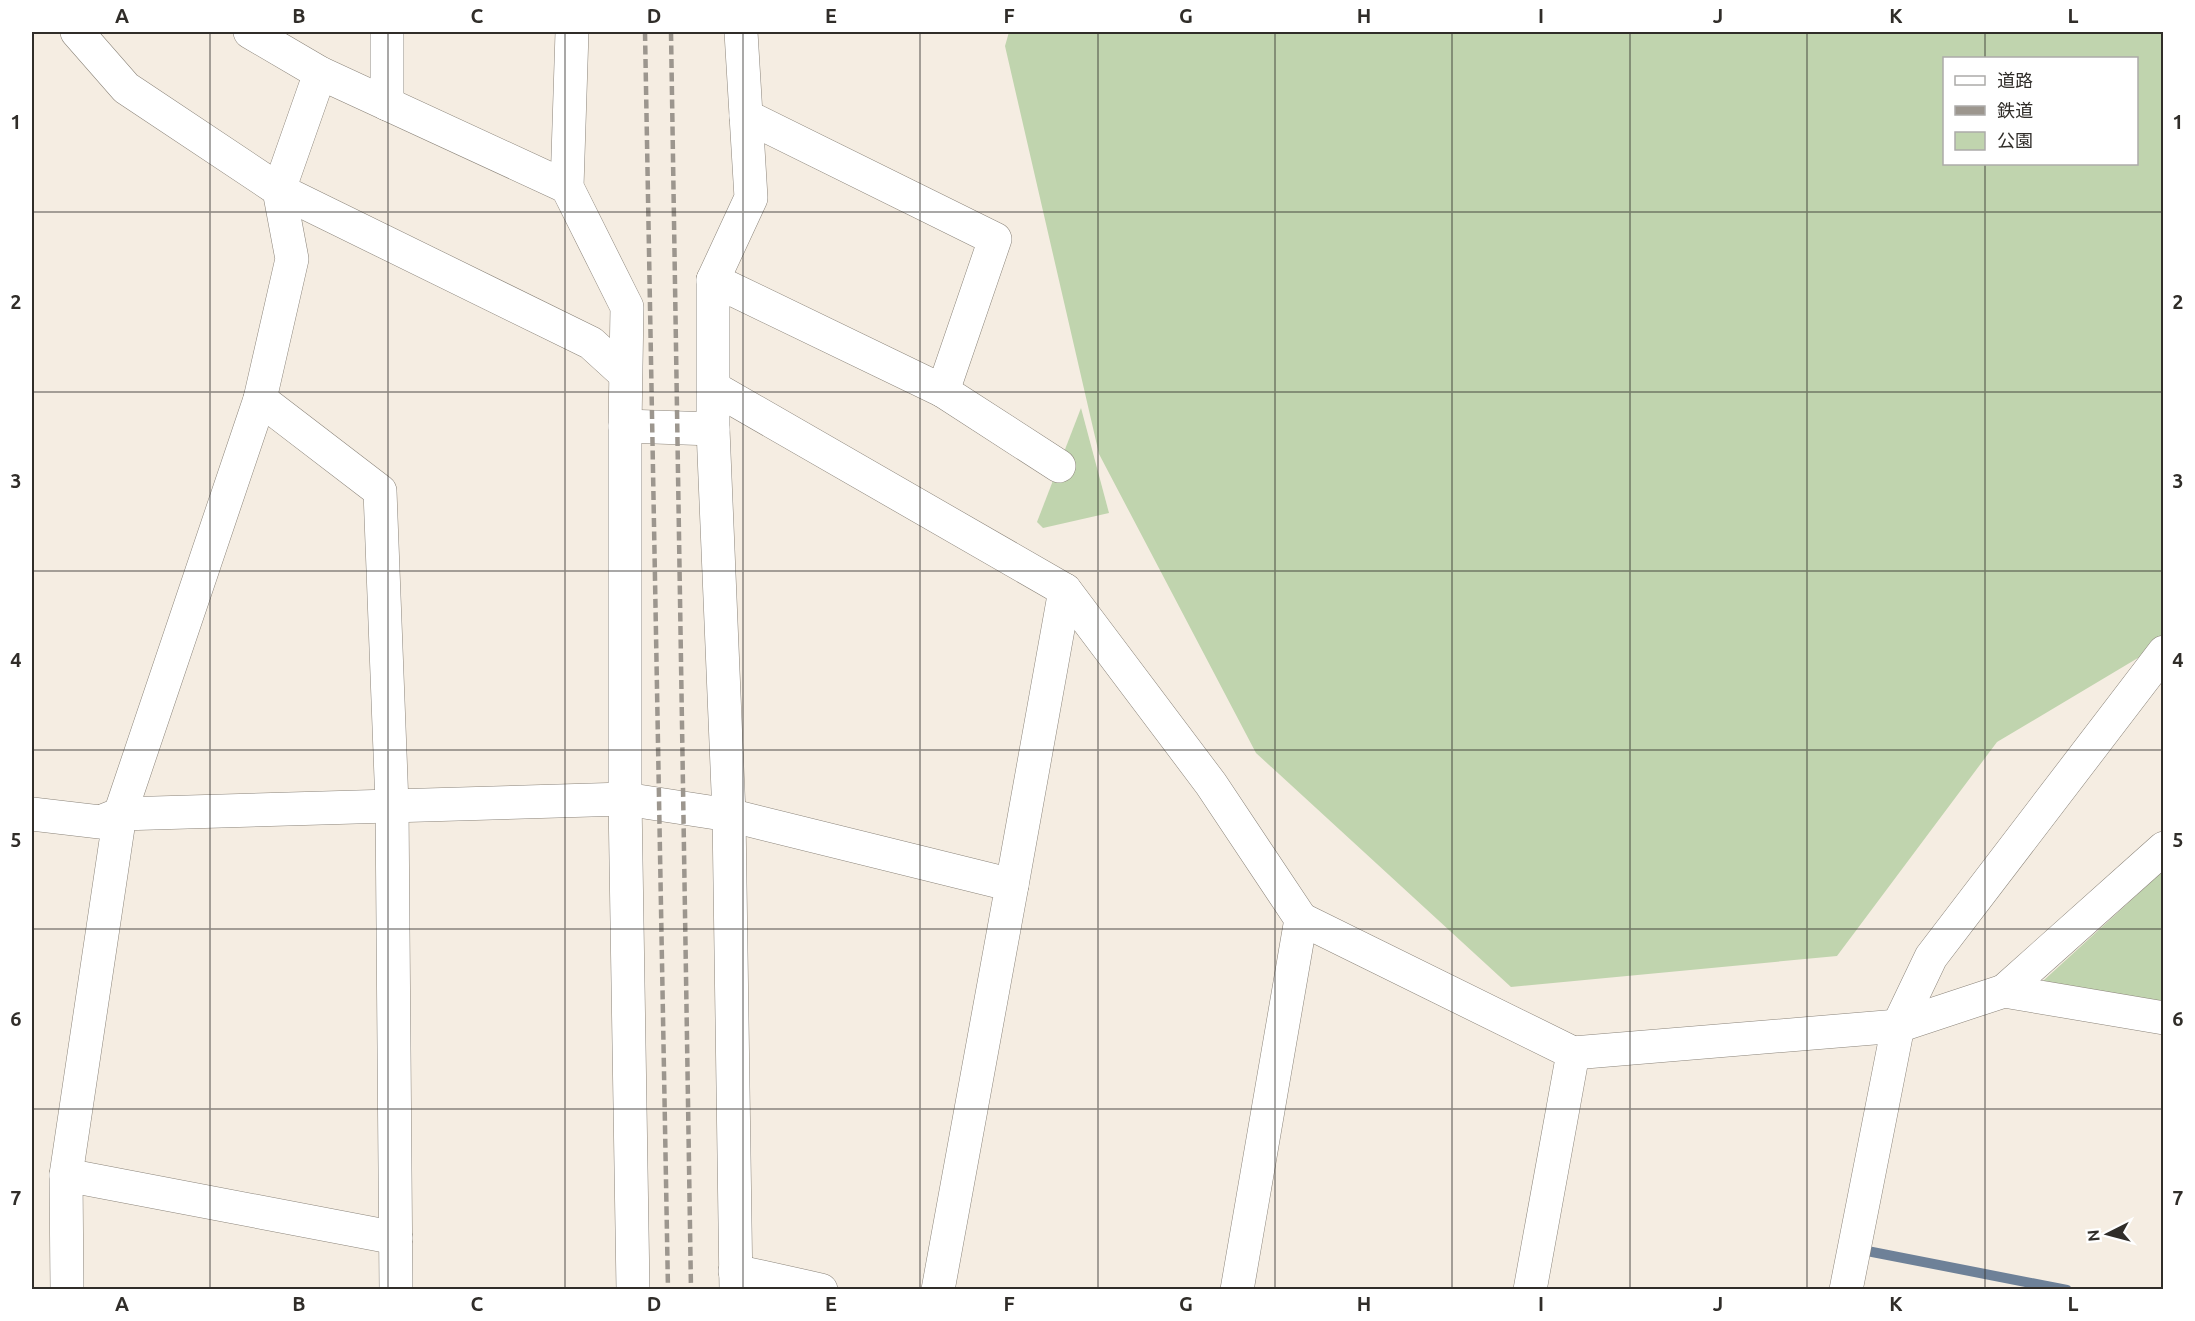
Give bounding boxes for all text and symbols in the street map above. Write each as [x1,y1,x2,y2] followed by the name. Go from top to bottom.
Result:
[115,4,129,27] text: A
[292,4,306,27] text: B
[471,4,484,27] text: C
[647,4,661,27] text: D
[825,4,837,27] text: E
[1003,4,1015,27] text: F
[1179,4,1193,27] text: G
[1357,4,1371,27] text: H
[1538,4,1544,27] text: I
[1713,4,1723,27] text: J
[1889,4,1903,27] text: K
[2068,4,2079,27] text: L
[1943,57,2138,165] legend
[1997,70,2033,90] text: 道路
[1997,100,2033,120] text: 鉄道
[10,110,22,133] text: 1
[2172,110,2184,133] text: 1
[1997,130,2033,150] text: 公園
[10,290,22,313] text: 2
[2172,290,2184,313] text: 2
[10,469,22,492] text: 3
[2172,469,2184,492] text: 3
[10,648,22,671] text: 4
[2172,648,2184,671] text: 4
[10,828,22,851] text: 5
[2172,828,2184,851] text: 5
[10,1007,22,1030] text: 6
[2172,1007,2184,1030] text: 6
[10,1186,22,1209] text: 7
[2172,1186,2184,1209] text: 7
[2078,1204,2138,1264] north arrow
[2084,1229,2103,1242] text: N
[115,1292,129,1315] text: A
[292,1292,306,1315] text: B
[471,1292,484,1315] text: C
[647,1292,661,1315] text: D
[825,1292,837,1315] text: E
[1003,1292,1015,1315] text: F
[1179,1292,1193,1315] text: G
[1357,1292,1371,1315] text: H
[1538,1292,1544,1315] text: I
[1713,1292,1723,1315] text: J
[1889,1292,1903,1315] text: K
[2068,1292,2079,1315] text: L

